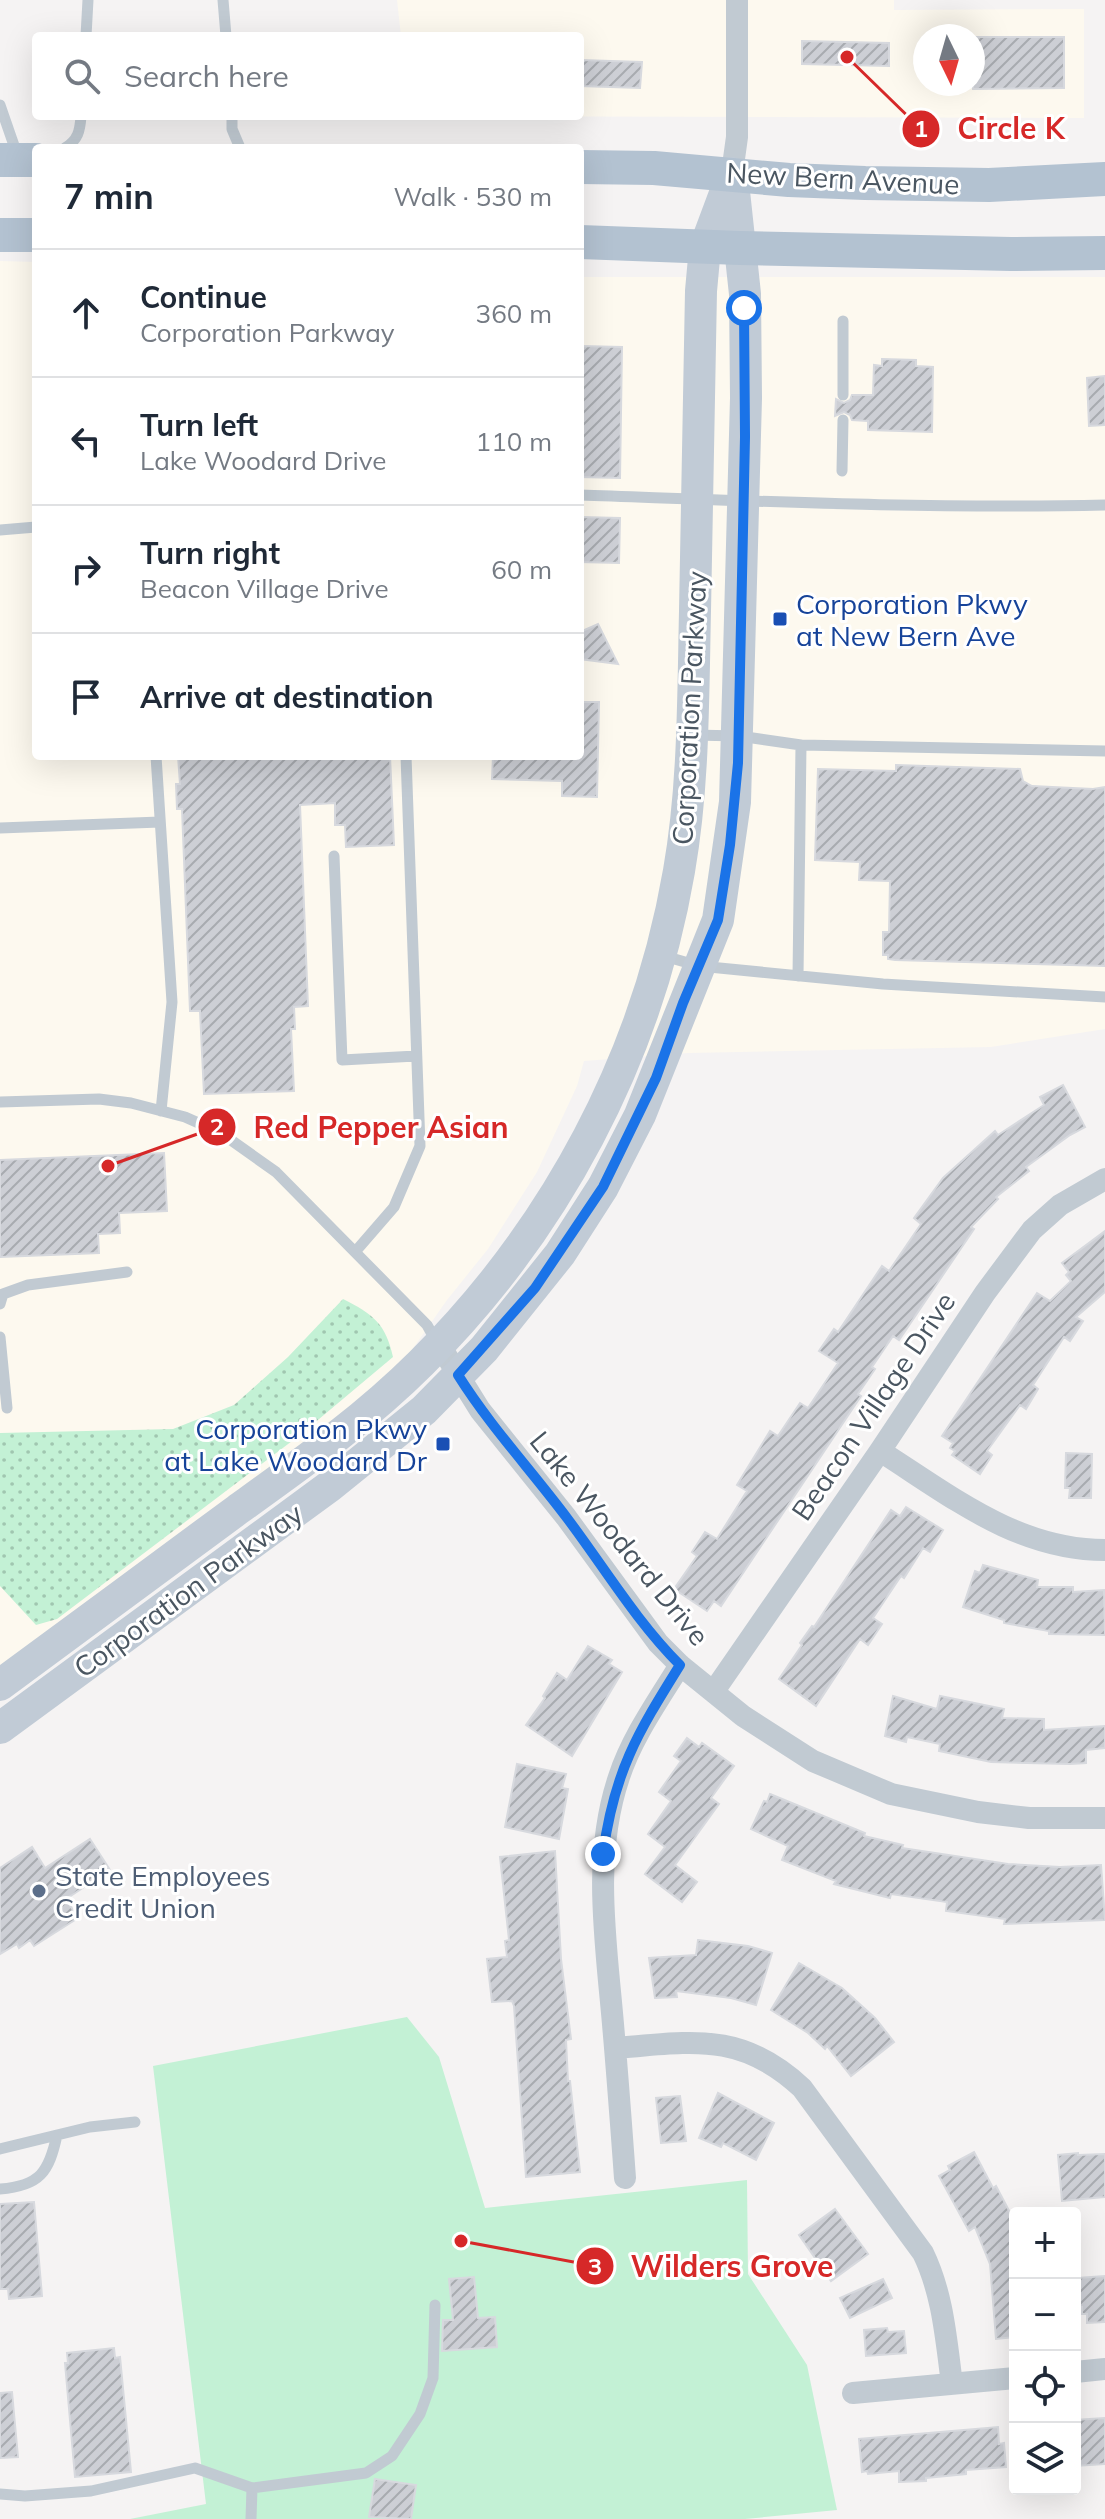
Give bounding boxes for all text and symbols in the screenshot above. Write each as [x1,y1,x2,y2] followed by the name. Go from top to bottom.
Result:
[913,24,985,96] north arrow
[32,32,584,120] search box
[60,54,104,98] icon: search
[124,57,289,95] text: Search here
[901,102,1081,156] callout: Circle K
[957,109,1066,147] text: Circle K
[914,113,928,143] text: 1
[726,154,960,202] street label: New Bern Avenue
[64,175,154,218] text: 7 min
[393,180,552,213] text: Walk · 530 m
[140,278,267,316] text: Continue
[726,290,762,326] route start
[64,291,108,335] icon: ahead
[476,297,552,330] text: 360 m
[140,316,395,349] text: Corporation Parkway
[140,406,258,444] text: Turn left
[64,419,108,463] icon: left
[476,425,552,458] text: 110 m
[140,444,387,477] text: Lake Woodard Drive
[140,534,280,572] text: Turn right
[64,547,108,591] icon: right
[491,553,552,586] text: 60 m
[664,570,714,846] street label: Corporation Parkway
[140,572,389,605] text: Beacon Village Drive
[796,586,1028,653] place label: Corporation Pkwy at New Bern Ave
[771,610,789,628] marker: Corporation Pkwy at New Bern Ave
[64,675,108,719] icon: arrive
[140,678,434,716] text: Arrive at destination
[197,1100,524,1154] callout: Red Pepper Asian
[253,1108,509,1146] text: Red Pepper Asian
[210,1111,224,1141] text: 2
[784,1285,962,1527] street label: Beacon Village Drive
[164,1411,428,1478] place label: Corporation Pkwy at Lake Woodard Dr
[523,1424,717,1652] street label: Lake Woodard Drive
[434,1435,452,1453] marker: Corporation Pkwy at Lake Woodard Dr
[67,1495,309,1685] street label: Corporation Parkway
[585,1836,621,1872] route end
[55,1858,271,1925] place label: State Employees Credit Union
[30,1882,48,1900] marker: State Employees Credit Union
[1009,2207,1081,2495] map controls
[1009,2207,1081,2279] button: +
[575,2239,850,2293] callout: Wilders Grove
[631,2247,833,2285] text: Wilders Grove
[588,2251,602,2281] text: 3
[1009,2279,1081,2351] button: −
[1009,2351,1081,2423] button: locate
[1009,2423,1081,2495] button: layers

